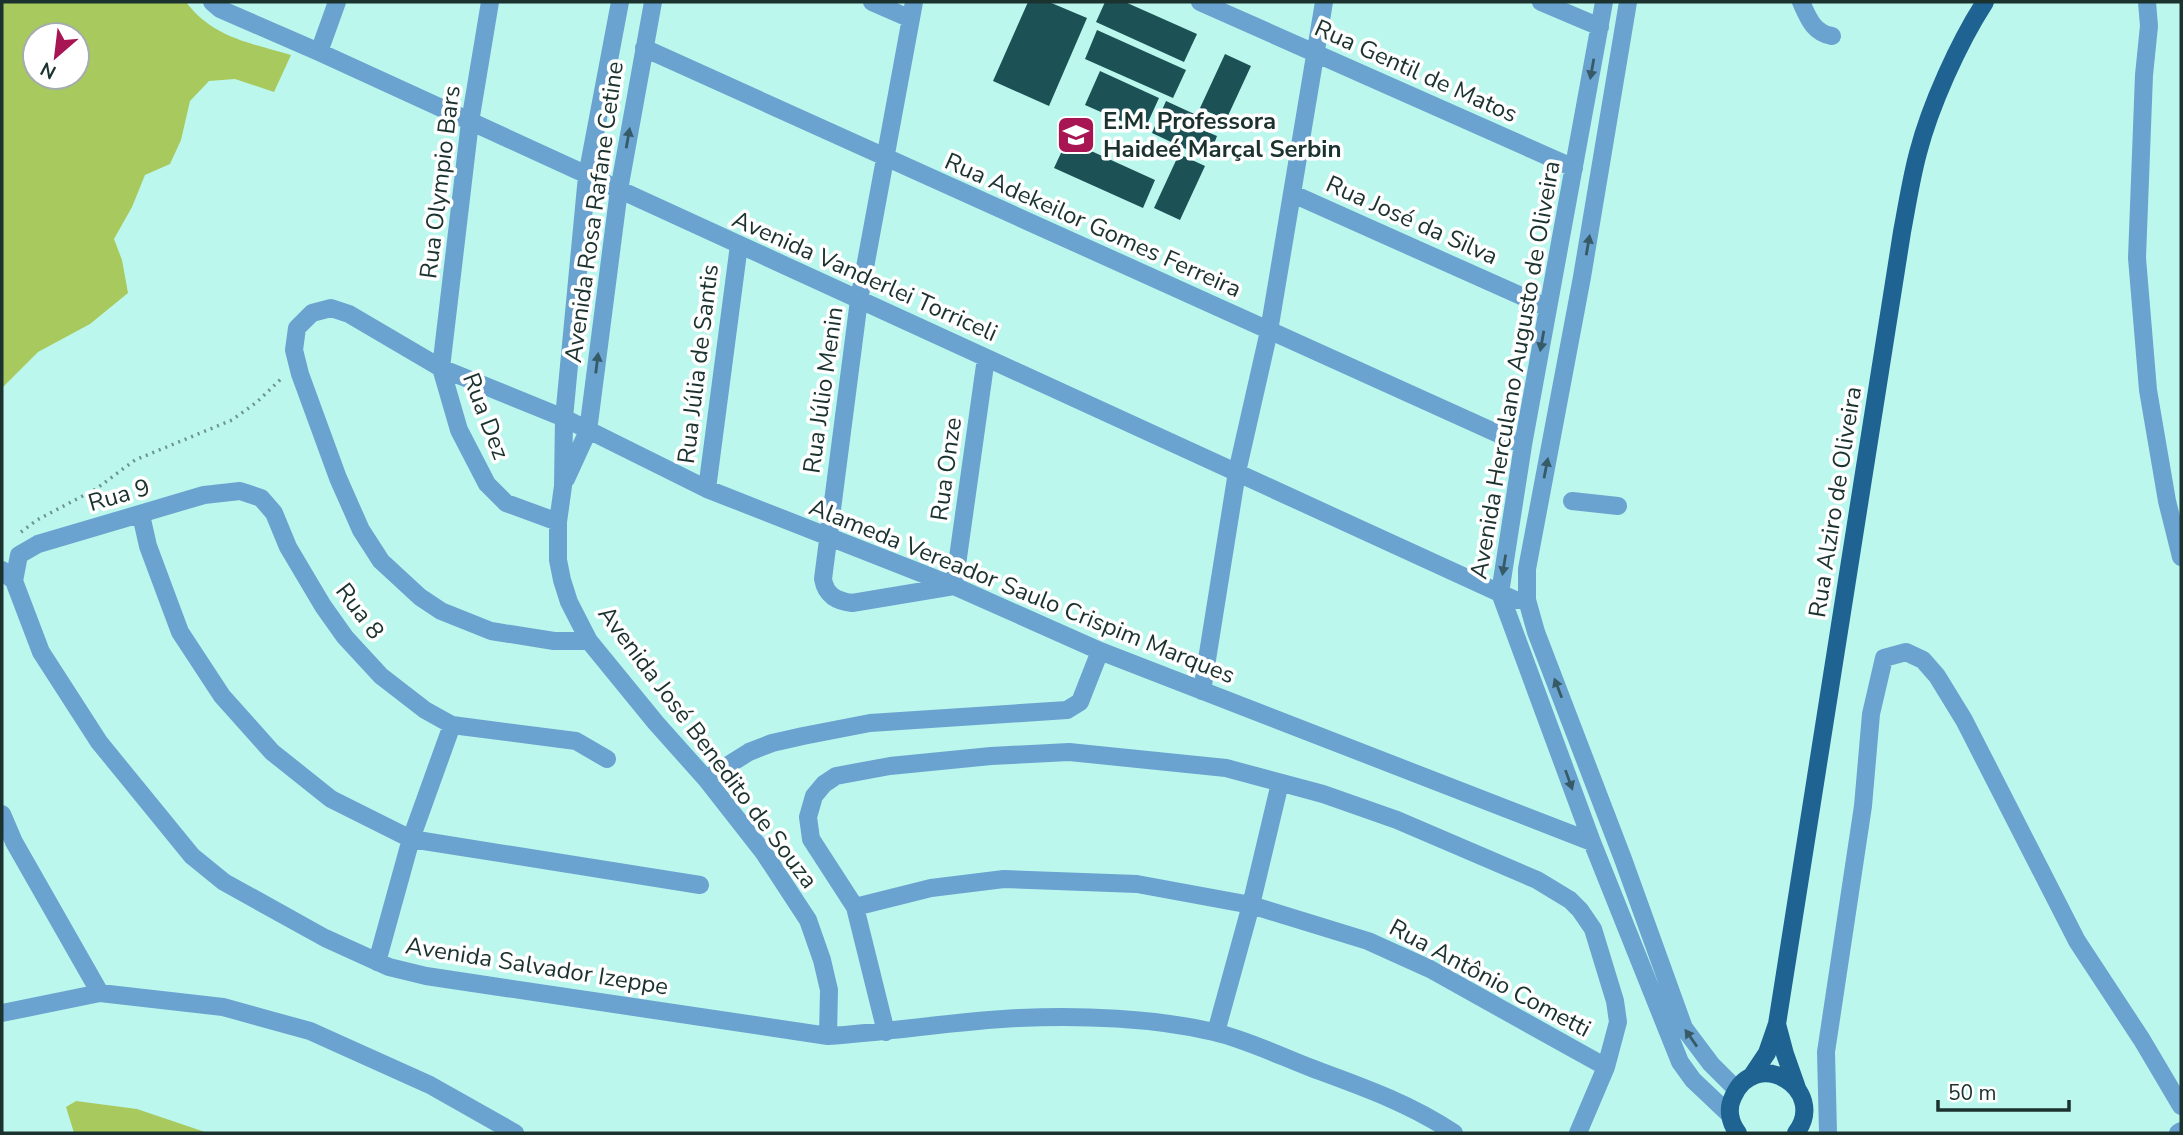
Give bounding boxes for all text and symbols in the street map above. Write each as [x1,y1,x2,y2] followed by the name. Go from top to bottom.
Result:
[1310,12,1522,130] street label: Rua Gentil de Matos
[21,21,91,91] north arrow
[36,55,61,85] text: N
[1586,58,1597,80] one-way arrow
[557,59,631,365] street label: Avenida Rosa Rafane Cetine
[412,83,468,281] street label: Rua Olympio Bars
[1103,105,1342,165] place label: E.M. Professora Haideé Marçal Serbin
[1055,114,1097,156] school or university icon: E.M. Professora Haideé Marçal Serbin
[623,127,634,149] one-way arrow
[940,145,1246,305] street label: Rua Adekeilor Gomes Ferreira
[1462,158,1568,582] street label: Avenida Herculano Augusto de Oliveira
[1321,168,1503,272] street label: Rua José da Silva
[727,203,1003,349] street label: Avenida Vanderlei Torriceli
[1583,233,1594,255] one-way arrow
[670,262,726,466] street label: Rua Júlia de Santis
[795,305,851,475] street label: Rua Júlio Menin
[1537,330,1548,352] one-way arrow
[591,352,602,374] one-way arrow
[455,368,517,464] street label: Rua Dez
[1801,384,1869,620] street label: Rua Alziro de Oliveira
[923,415,969,523] street label: Rua Onze
[1541,457,1552,479] one-way arrow
[84,471,154,519] street label: Rua 9
[804,491,1240,691] street label: Alameda Vereador Saulo Crispim Marques
[1499,554,1510,576] one-way arrow
[328,576,392,646] street label: Rua 8
[591,599,825,895] street label: Avenida José Benedito de Souza
[1552,678,1563,699] one-way arrow
[1564,770,1575,791] one-way arrow
[1384,911,1596,1045] street label: Rua Antônio Cometti
[403,929,671,1003] street label: Avenida Salvador Izeppe
[1684,1029,1698,1047] one-way arrow
[1938,1068,2069,1112] scale bar
[1948,1079,1997,1107] text: 50 m

